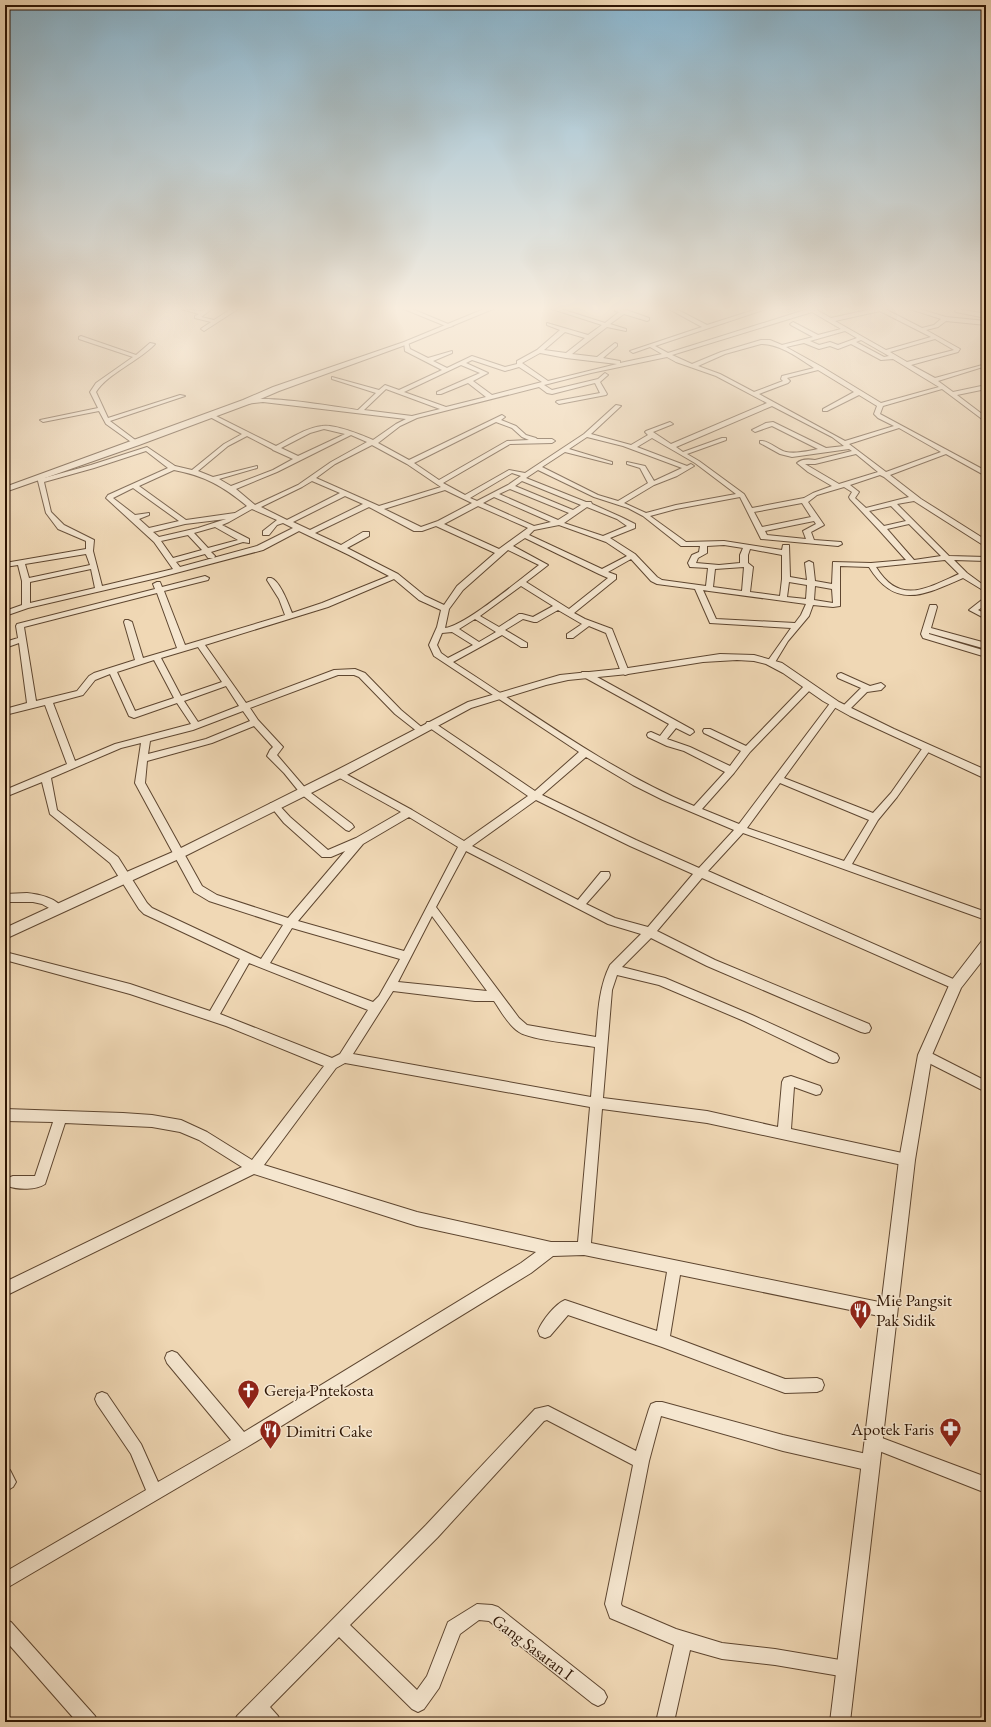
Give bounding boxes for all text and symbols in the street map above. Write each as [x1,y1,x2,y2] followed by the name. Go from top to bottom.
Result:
[876,1289,953,1331] place label: Mie Pangsit Pak Sidik
[847,1297,873,1330] restaurant icon: Mie Pangsit Pak Sidik
[235,1377,261,1410] church icon: Gereja Pntekosta
[264,1379,374,1401] place label: Gereja Pntekosta
[937,1416,963,1449] pharmacy icon: Apotek Faris
[258,1418,284,1451] restaurant icon: Dimitri Cake
[850,1418,934,1440] place label: Apotek Faris
[286,1420,373,1442] place label: Dimitri Cake
[488,1609,578,1685] street label: Gang Sasaran I

